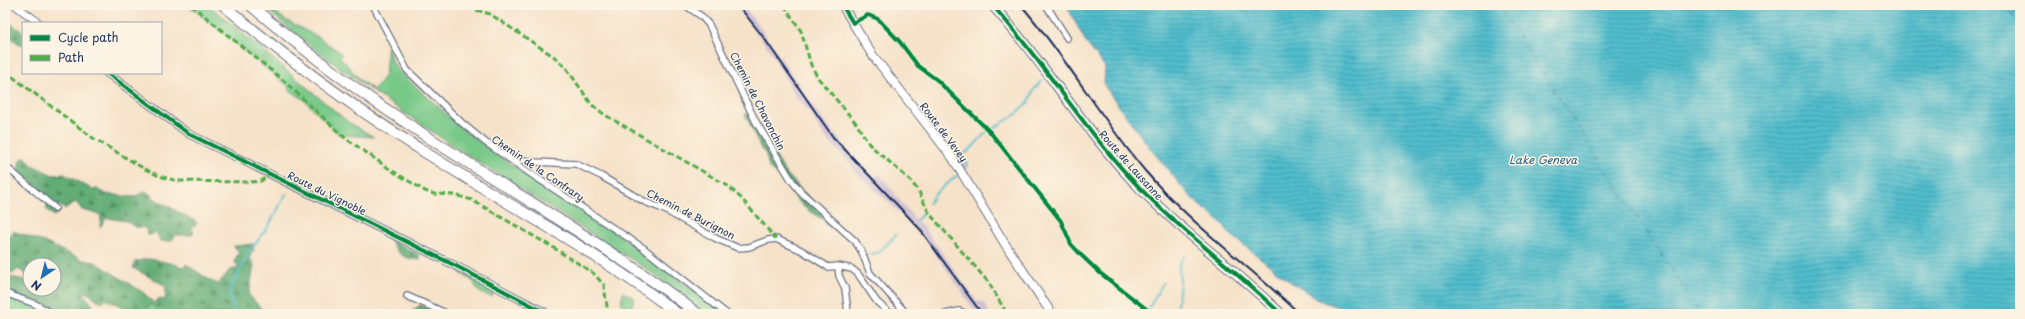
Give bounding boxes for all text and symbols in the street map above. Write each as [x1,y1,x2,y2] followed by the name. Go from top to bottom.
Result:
[22,22,162,74] legend
[58,28,119,46] text: Cycle path
[58,48,84,66] text: Path
[727,49,790,152] street label: Chemin de Chavonchin
[917,99,972,165] street label: Route de Vevey
[1096,126,1167,203] street label: Route de Lausanne
[489,131,588,204] street label: Chemin de la Confrary
[1509,151,1577,168] water label: Lake Geneva
[285,167,370,218] street label: Route du Vignoble
[644,185,738,242] street label: Chemin de Burignon
[22,257,62,297] north arrow
[27,276,44,295] text: N

